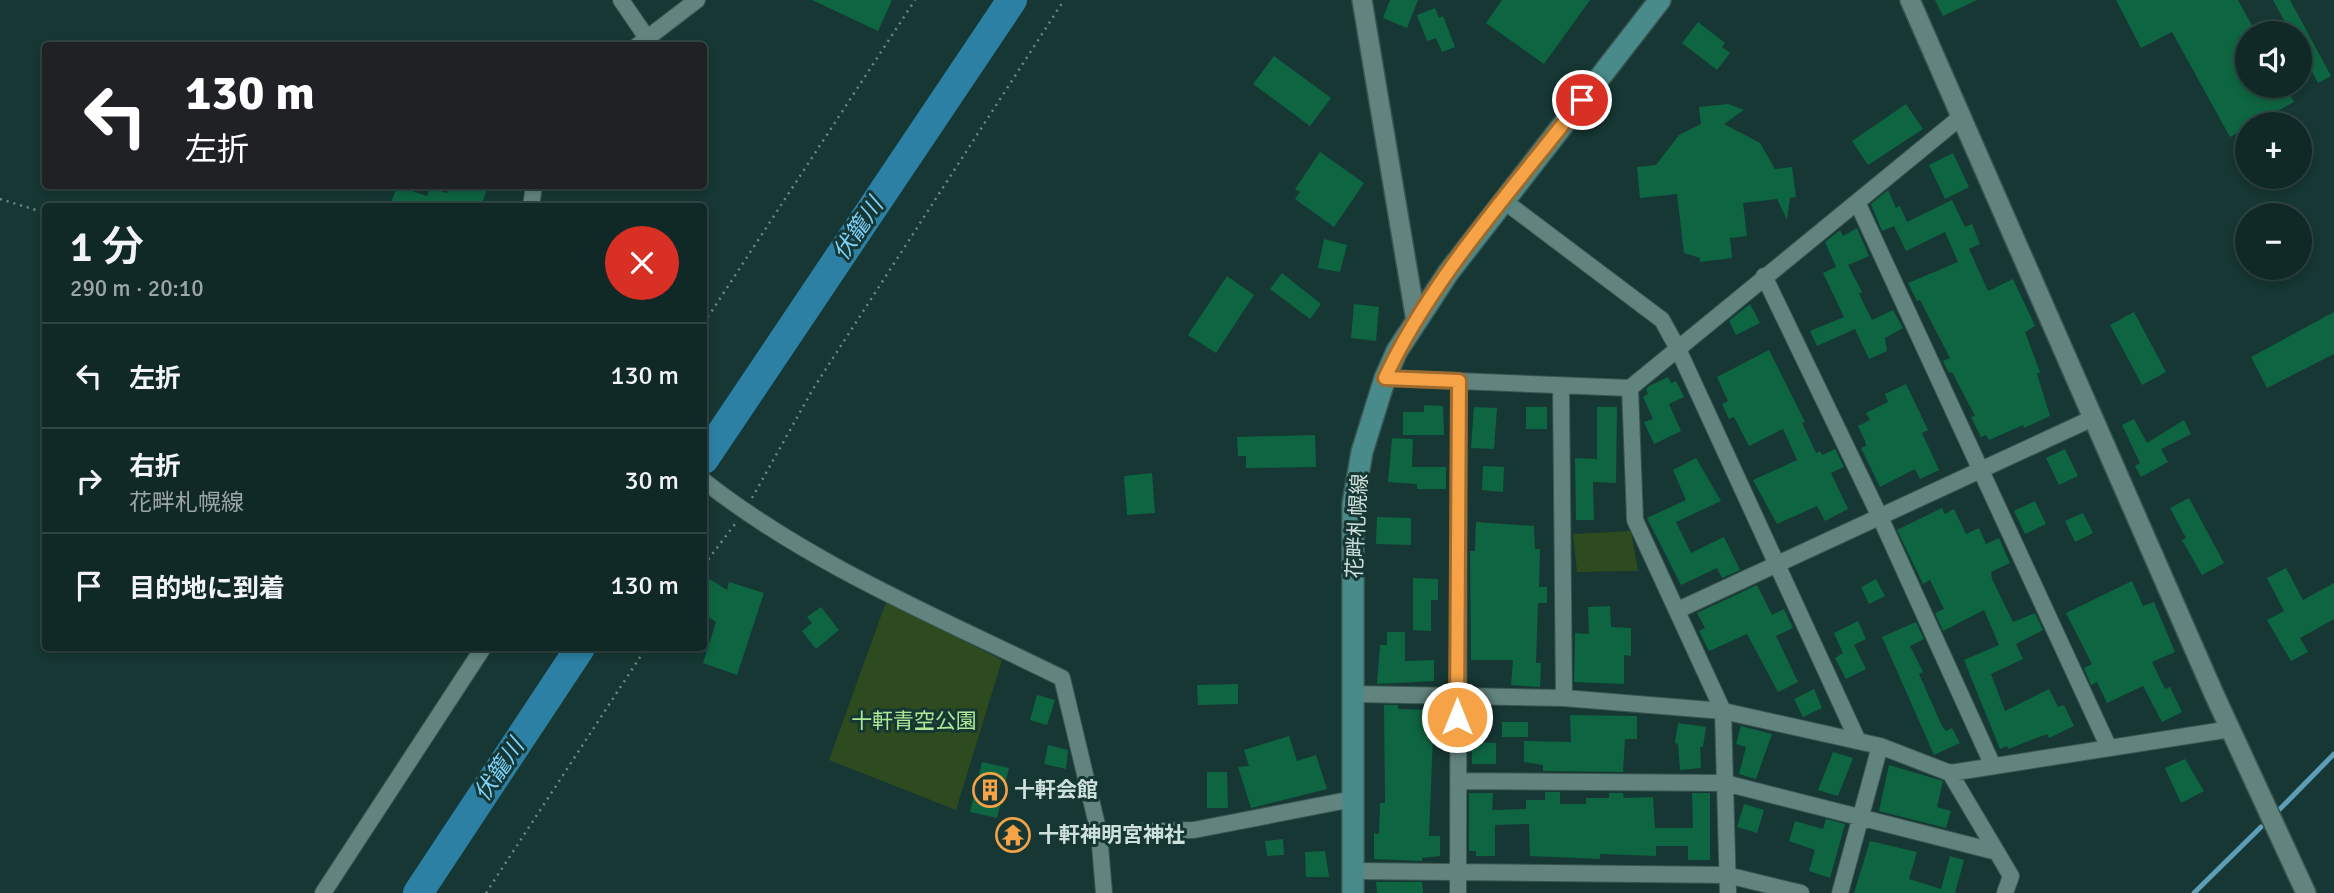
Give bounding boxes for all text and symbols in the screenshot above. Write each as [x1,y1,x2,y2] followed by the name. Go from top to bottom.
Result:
[2235,21,2312,280] map controls
[2235,21,2312,98] button: sound
[185,63,315,123] text: 130 m
[70,70,161,161] icon: left
[1552,70,1612,130] pin
[1563,81,1601,119] icon: arrive
[2235,112,2312,189] button: +
[185,130,249,169] text: 左折
[827,190,891,266] water label: 伏籠川
[2235,203,2312,280] button: −
[70,222,144,273] text: 1 分
[605,226,679,300] button: close
[70,274,204,303] text: 290 m · 20:10
[70,357,108,395] icon: left
[610,360,679,392] text: 130 m
[129,363,181,395] text: 左折
[129,451,181,483] text: 右折
[70,462,108,500] icon: right
[624,465,679,497] text: 30 m
[1341,473,1373,579] street label: 花畔札幌線
[129,488,244,517] text: 花畔札幌線
[70,567,108,605] icon: arrive
[610,570,679,602] text: 130 m
[129,573,285,605] text: 目的地に到着
[1420,680,1494,754] position arrow
[851,708,977,734] park label: 十軒青空公園
[468,731,532,807] water label: 伏籠川
[971,771,1009,809] building icon: 十軒会館
[1014,777,1098,803] place label: 十軒会館
[994,816,1032,854] temple icon: 十軒神明宮神社
[1038,822,1185,848] place label: 十軒神明宮神社

